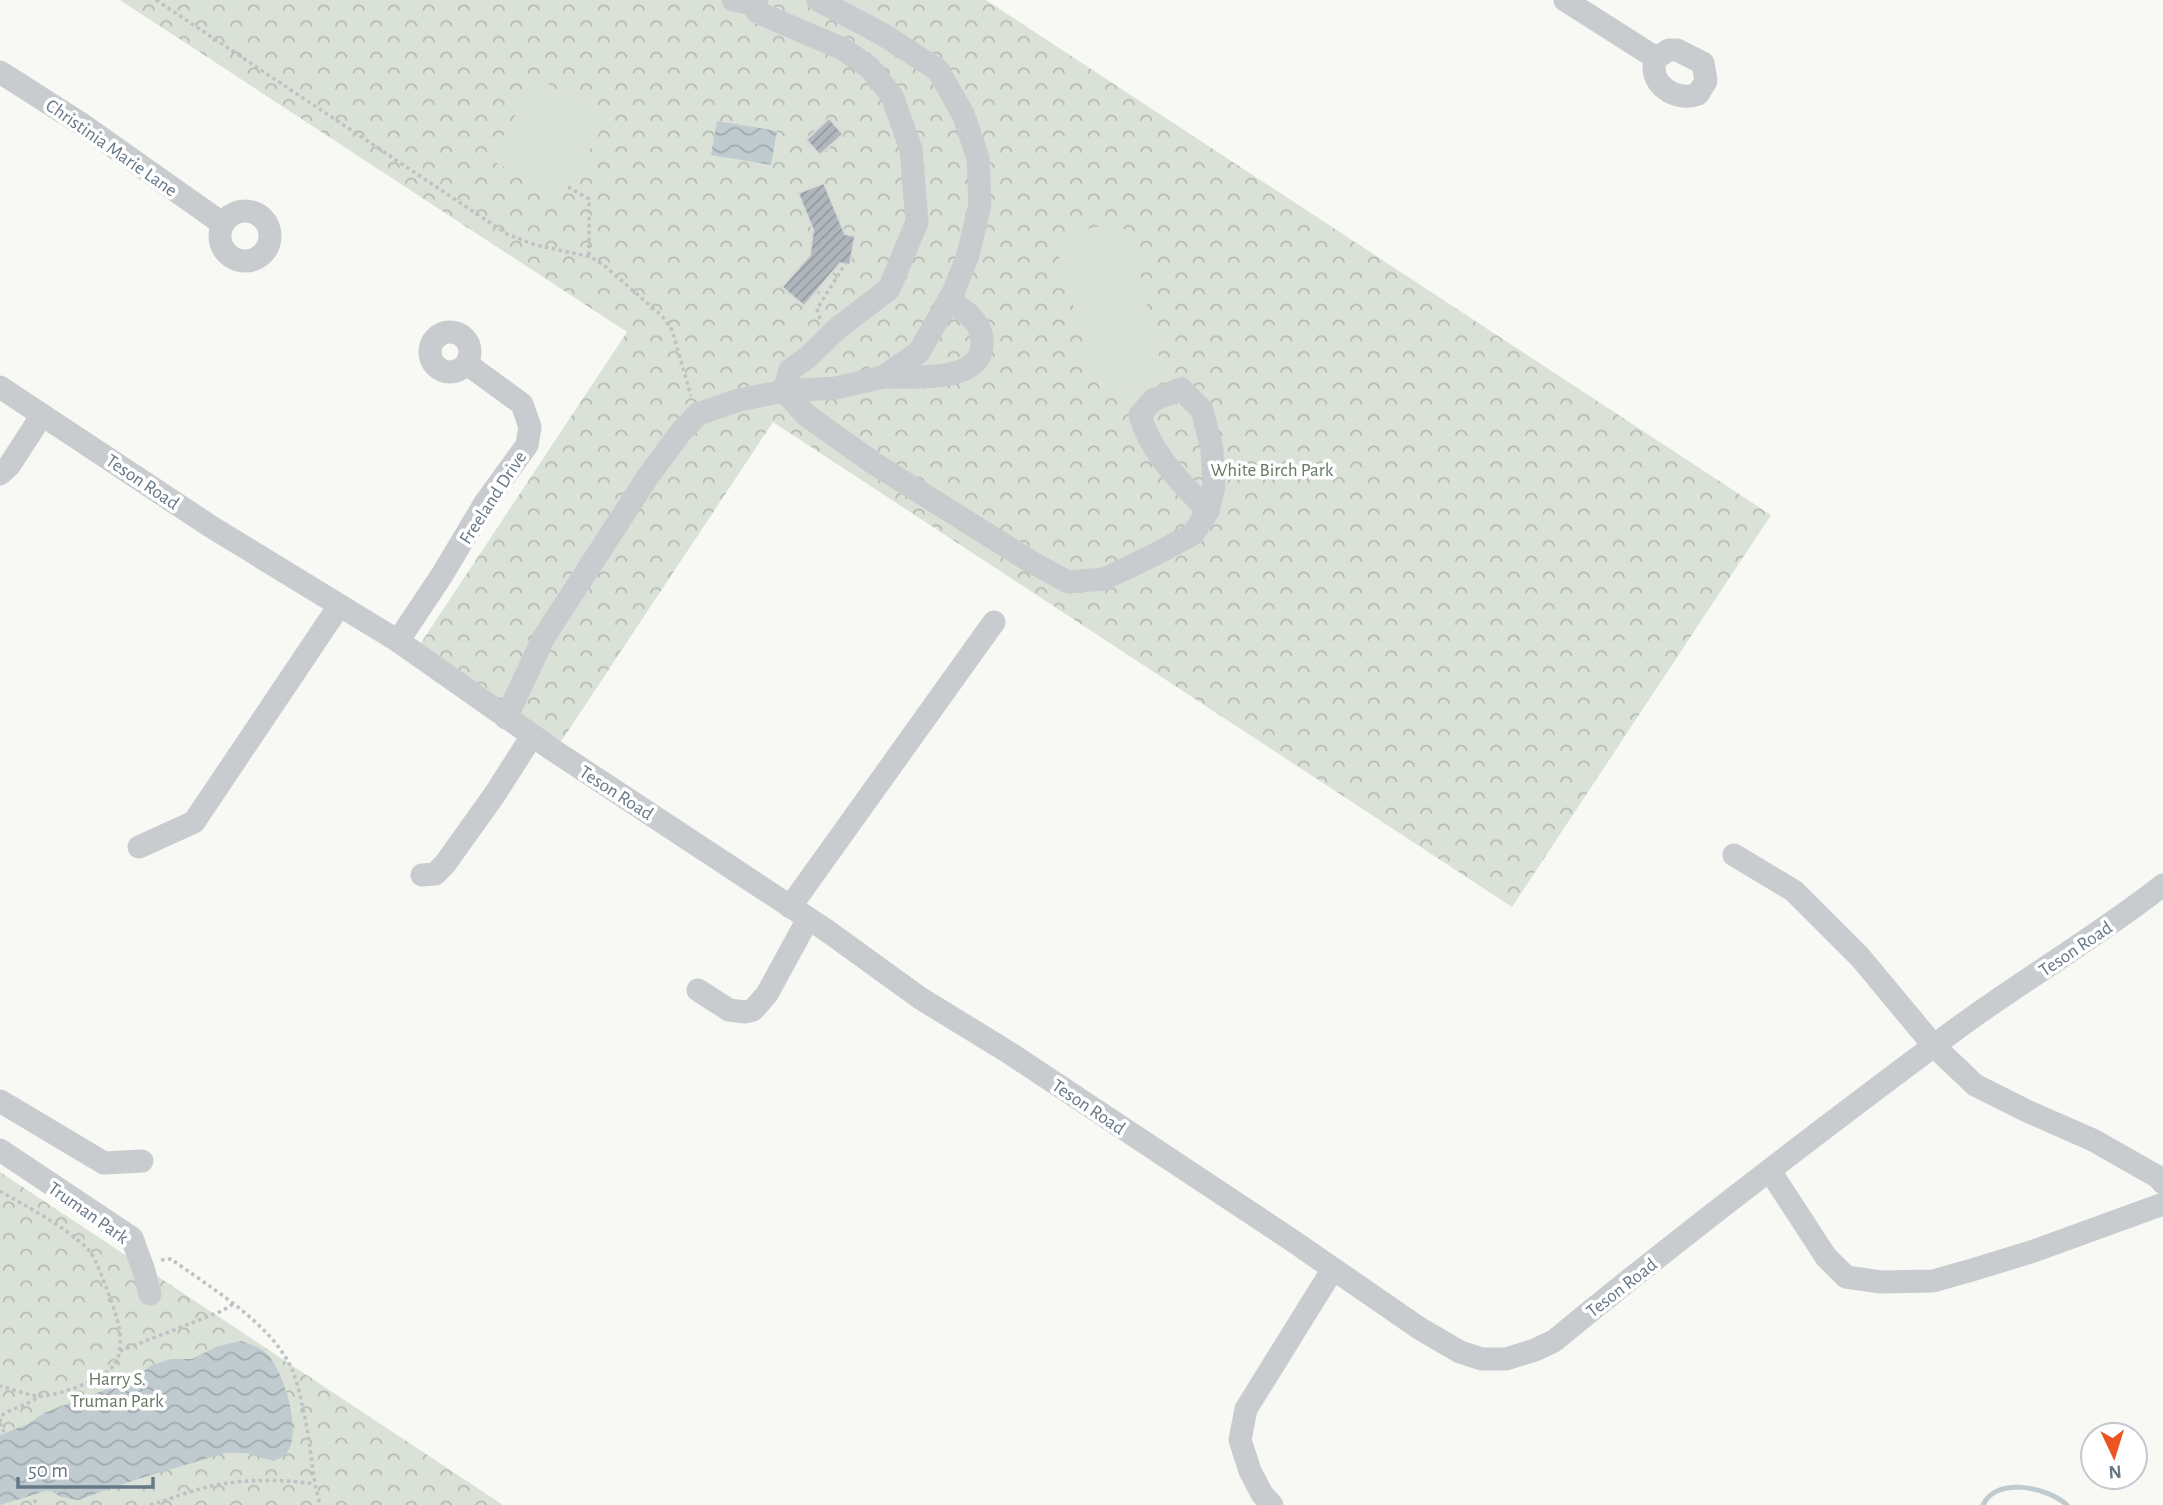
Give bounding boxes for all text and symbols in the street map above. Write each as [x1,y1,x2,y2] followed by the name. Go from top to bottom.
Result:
[42,96,180,201] street label: Christinia Marie Lane
[456,448,530,548] street label: Freeland Drive
[102,451,182,514] street label: Teson Road
[1211,461,1334,480] park label: White Birch Park
[576,762,657,824] street label: Teson Road
[2036,918,2116,981] street label: Teson Road
[1048,1076,1128,1139] street label: Teson Road
[44,1179,132,1248] street label: Truman Park
[1583,1255,1661,1321] street label: Teson Road
[70,1370,164,1411] park label: Harry S. Truman Park
[2079,1421,2149,1491] north arrow
[18,1446,152,1490] scale bar
[28,1460,68,1481] text: 50 m
[2108,1462,2122,1481] text: N

